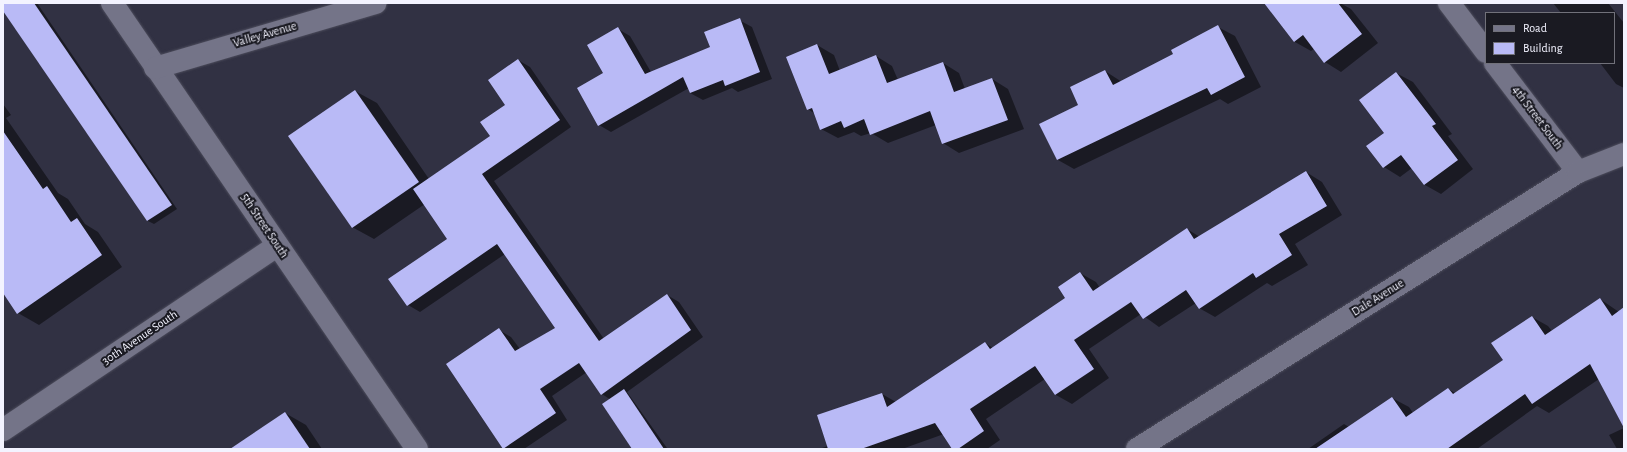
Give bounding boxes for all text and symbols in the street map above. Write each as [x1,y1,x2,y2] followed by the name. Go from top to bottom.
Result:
[1485,12,1615,64] legend
[232,19,298,51] street label: Valley Avenue
[1523,22,1547,34] text: Road
[1523,42,1563,54] text: Building
[1509,83,1565,153] street label: 4th Street South
[237,191,291,261] street label: 5th Street South
[1349,276,1407,320] street label: Dale Avenue
[100,307,180,369] street label: 30th Avenue South

